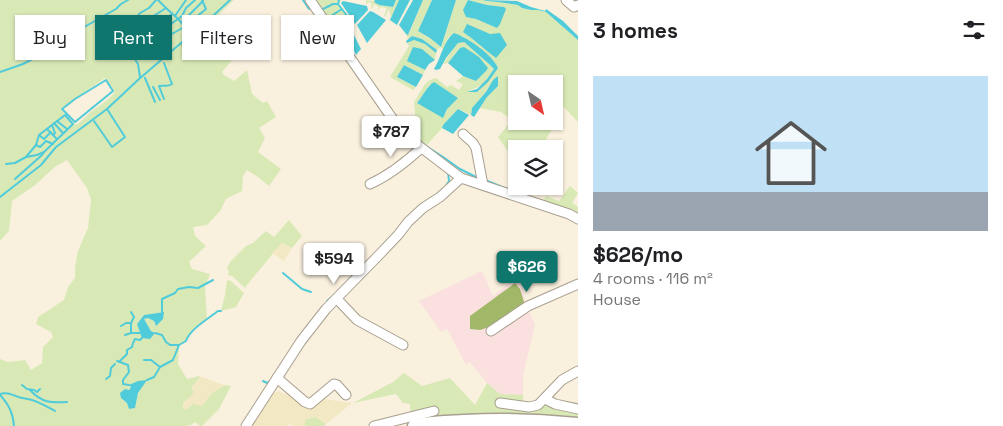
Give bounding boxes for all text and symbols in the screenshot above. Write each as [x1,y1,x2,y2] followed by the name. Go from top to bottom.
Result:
[15,15,85,60] chip: Buy
[95,15,172,60] chip: Rent
[182,15,271,60] chip: Filters
[281,15,354,60] chip: New
[960,16,988,44] icon: filters
[593,17,678,44] text: 3 homes
[508,75,562,130] north arrow
[508,75,563,195] map controls
[746,108,836,198] icon: home
[361,116,421,158] pin: $787
[373,121,409,142] text: $787
[508,140,563,195] button: layers
[593,241,683,268] text: $626/mo
[304,242,364,285] pin: $594
[314,248,354,269] text: $594
[497,250,557,293] pin: $626
[508,256,546,277] text: $626
[593,268,713,289] text: 4 rooms · 116 m²
[593,289,641,310] text: House

